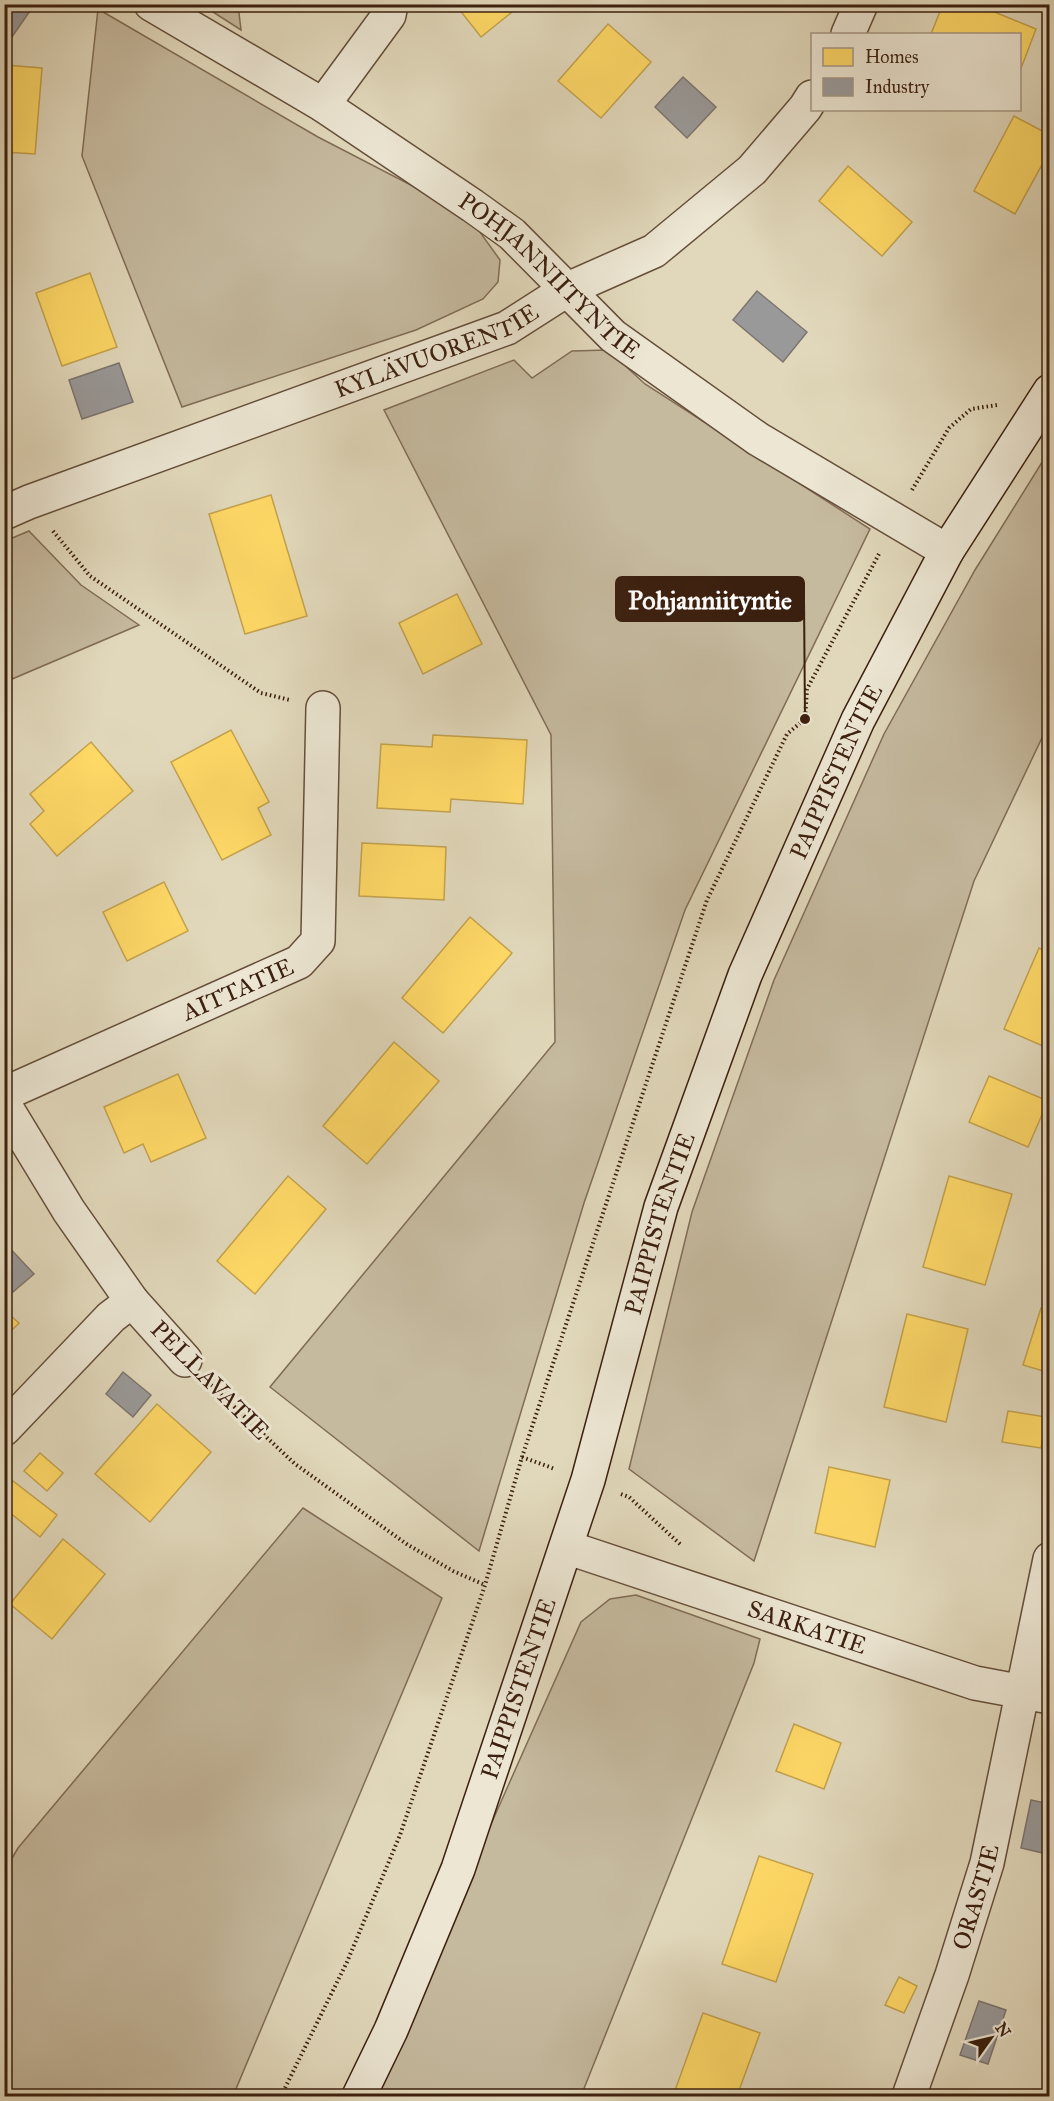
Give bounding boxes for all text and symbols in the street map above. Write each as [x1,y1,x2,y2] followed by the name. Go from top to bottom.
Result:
[811,33,1021,111] legend
[865,46,919,68] text: Homes
[865,76,930,98] text: Industry
[453,186,646,366] street label: POHJANNIITYNTIE
[330,297,544,405] street label: KYLÄVUORENTIE
[616,577,804,621] callout: Pohjanniityntie
[628,584,792,616] text: Pohjanniityntie
[783,679,889,864] street label: PAIPPISTENTIE
[176,951,298,1028] street label: AITTATIE
[618,1128,702,1318] street label: PAIPPISTENTIE
[144,1314,276,1446] street label: PELLAVATIE
[744,1593,870,1661] street label: SARKATIE
[474,1594,563,1783] street label: PAIPPISTENTIE
[946,1842,1005,1954] street label: ORASTIE
[961,2008,1021,2068] north arrow
[991,2019,1015,2041] text: N

